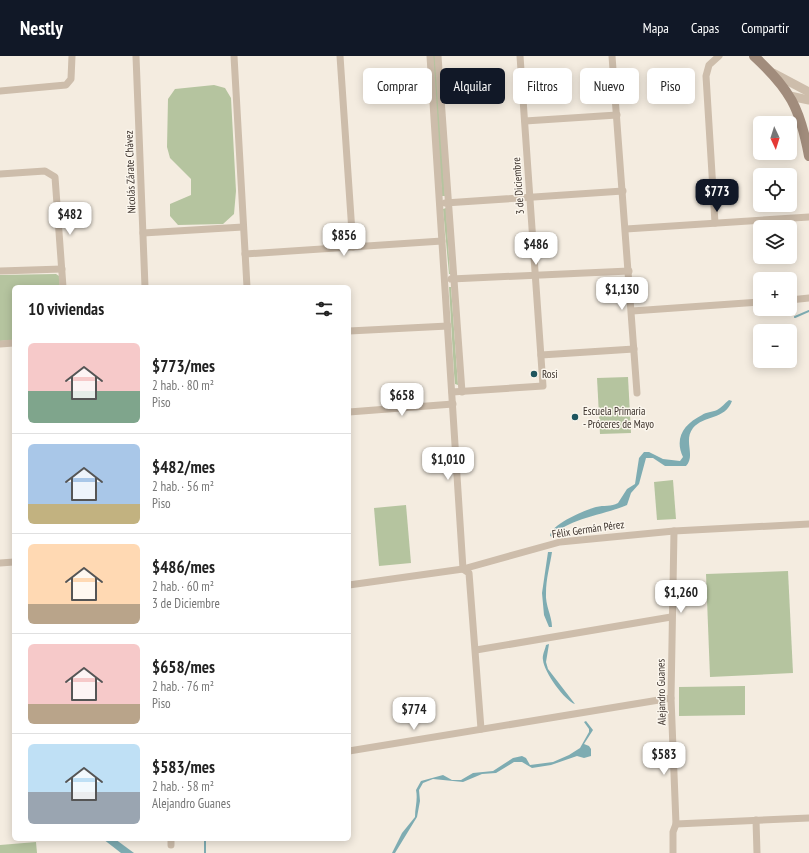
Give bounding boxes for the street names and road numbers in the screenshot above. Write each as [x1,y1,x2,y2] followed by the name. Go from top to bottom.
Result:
[122,130,138,214] street label: Nicolás Zárate Chávez
[509,156,527,215] street label: 3 de Diciembre
[551,517,625,541] street label: Félix Germán Pérez
[653,658,669,725] street label: Alejandro Guanes

